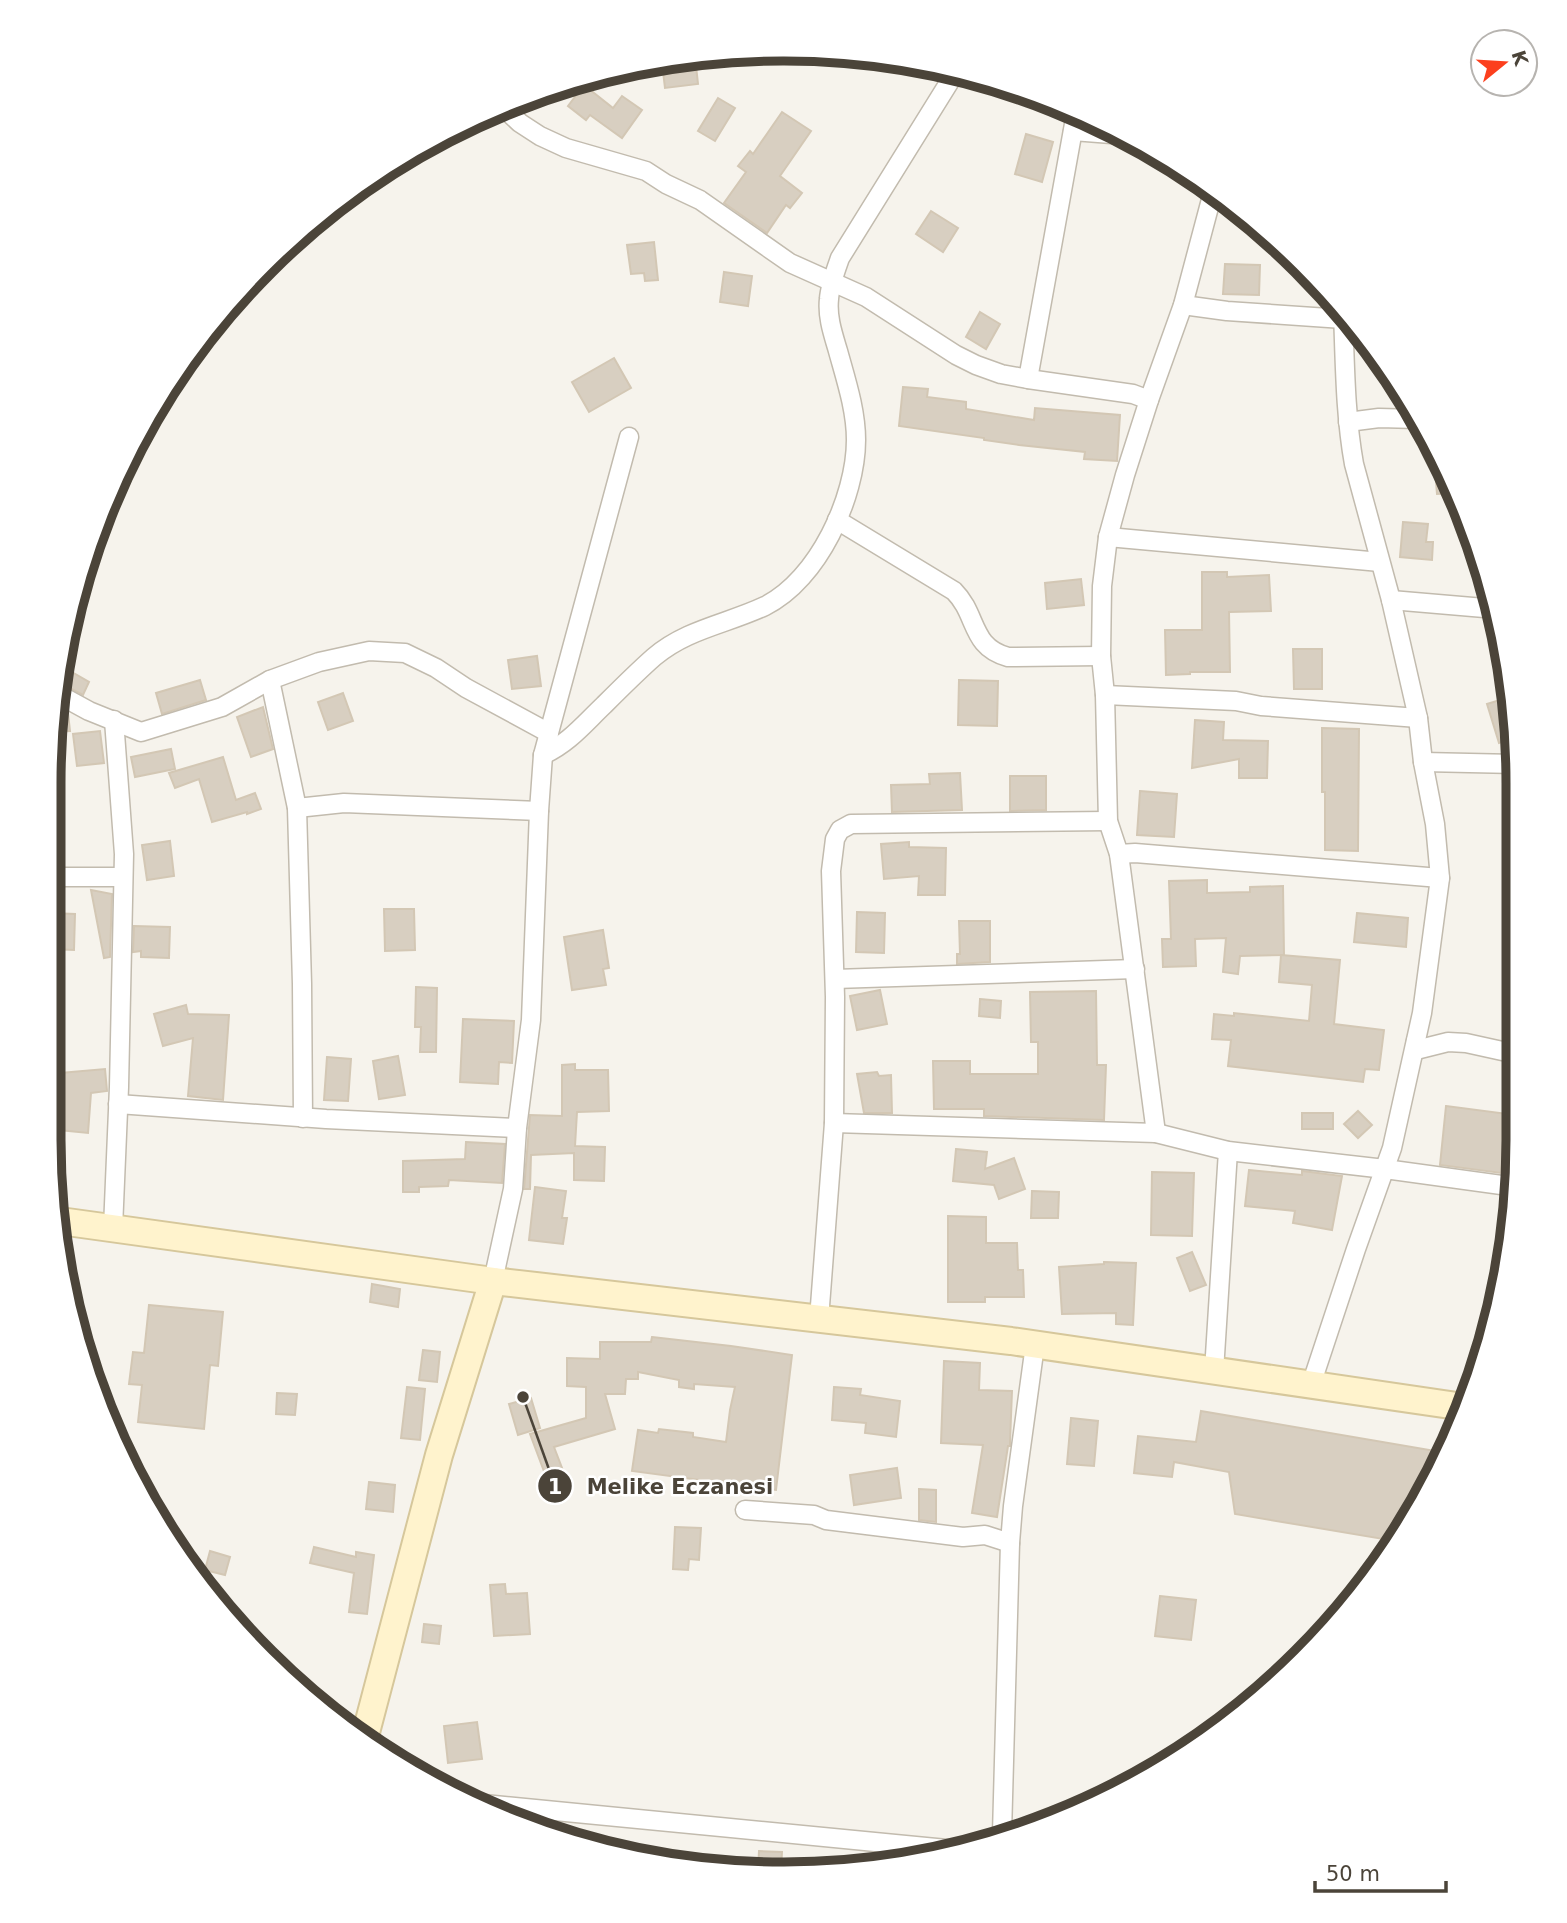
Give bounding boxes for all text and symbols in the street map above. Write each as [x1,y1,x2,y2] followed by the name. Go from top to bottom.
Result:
[1469,28,1539,98] north arrow
[1507,47,1533,69] text: K
[538,1465,787,1507] callout: Melike Eczanesi
[548,1475,562,1499] text: 1
[587,1475,773,1499] text: Melike Eczanesi
[1315,1850,1446,1894] scale bar
[1326,1862,1380,1886] text: 50 m

